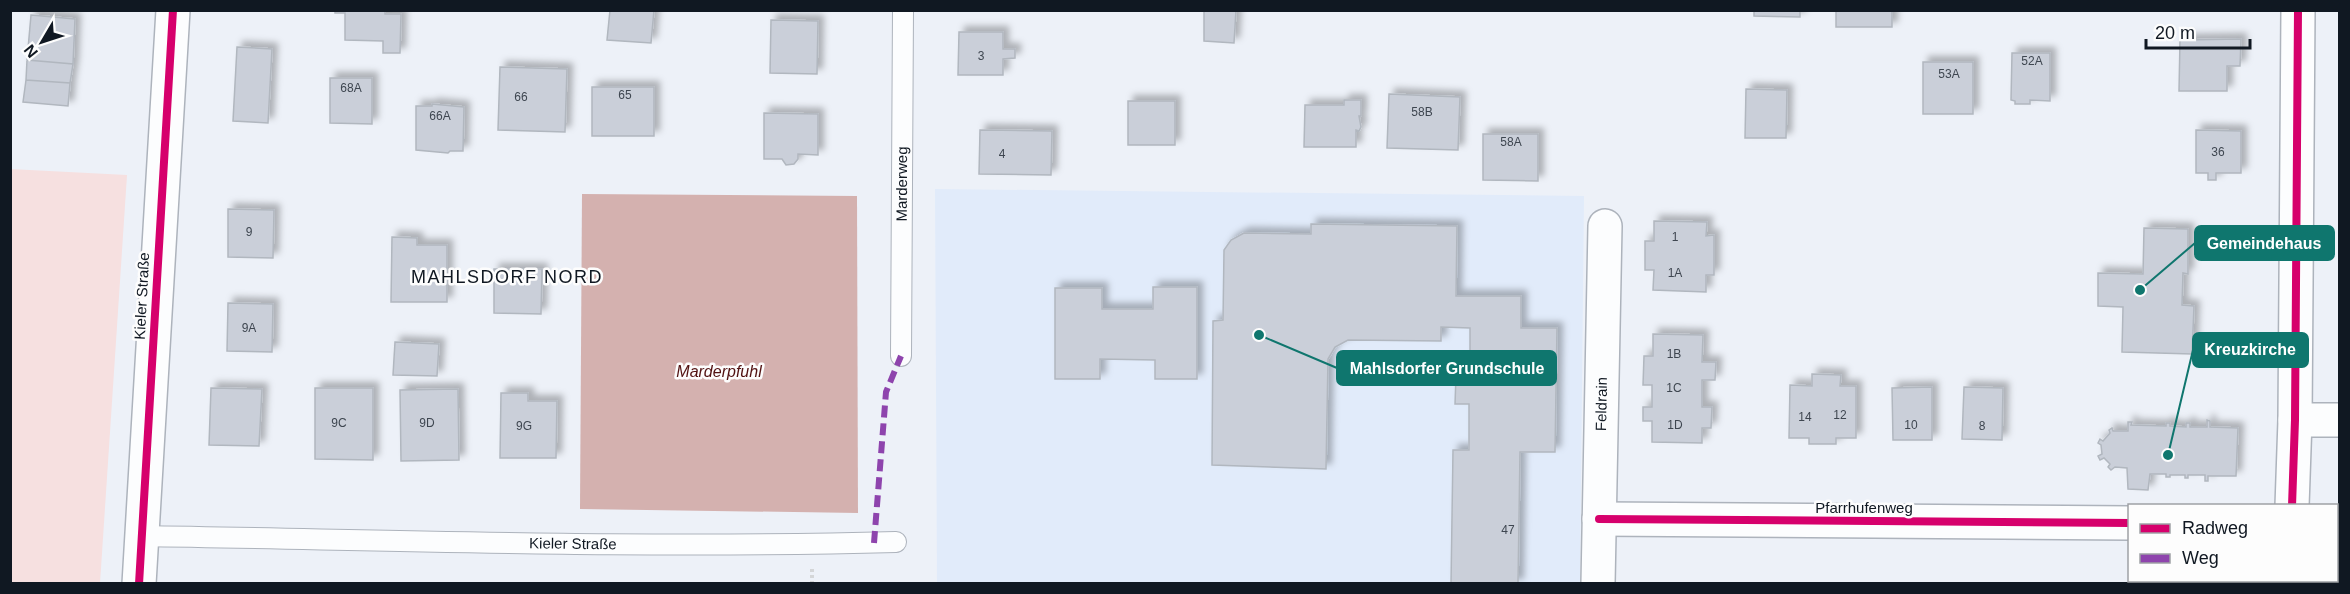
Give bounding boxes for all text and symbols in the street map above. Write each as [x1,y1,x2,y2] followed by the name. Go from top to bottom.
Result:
[12,12,72,72] north arrow
[2146,12,2250,50] scale bar
[2155,23,2195,43] text: 20 m
[20,41,41,61] text: N
[978,49,985,63] house number: 3
[2021,54,2043,68] house number: 52A
[1938,67,1960,81] house number: 53A
[340,81,362,95] house number: 68A
[618,88,632,102] house number: 65
[514,90,528,104] house number: 66
[1411,105,1433,119] house number: 58B
[429,109,451,123] house number: 66A
[1500,135,1522,149] house number: 58A
[2211,145,2225,159] house number: 36
[893,146,910,222] street label: Marderweg
[999,147,1006,161] house number: 4
[246,225,253,239] house number: 9
[2195,226,2334,260] callout: Gemeindehaus
[1672,230,1679,244] house number: 1
[2207,235,2321,252] text: Gemeindehaus
[131,252,152,340] street label: Kieler Straße
[1668,266,1682,280] house number: 1A
[411,267,603,287] district label: MAHLSDORF NORD
[242,321,256,335] house number: 9A
[2193,333,2308,367] callout: Kreuzkirche
[2204,341,2296,358] text: Kreuzkirche
[1667,347,1681,361] house number: 1B
[1337,351,1556,385] callout: Mahlsdorfer Grundschule
[1350,360,1544,377] text: Mahlsdorfer Grundschule
[676,363,762,380] water label: Marderpfuhl
[1592,377,1610,431] street label: Feldrain
[1666,381,1682,395] house number: 1C
[1833,408,1847,422] house number: 12
[1798,410,1812,424] house number: 14
[331,416,347,430] house number: 9C
[419,416,435,430] house number: 9D
[1667,418,1683,432] house number: 1D
[1904,418,1918,432] house number: 10
[516,419,532,433] house number: 9G
[1979,419,1986,433] house number: 8
[1815,499,1913,516] street label: Pfarrhufenweg
[2128,504,2338,582] legend
[2182,518,2248,538] text: Radweg
[1501,523,1515,537] house number: 47
[529,534,617,552] street label: Kieler Straße
[2182,548,2219,568] text: Weg

